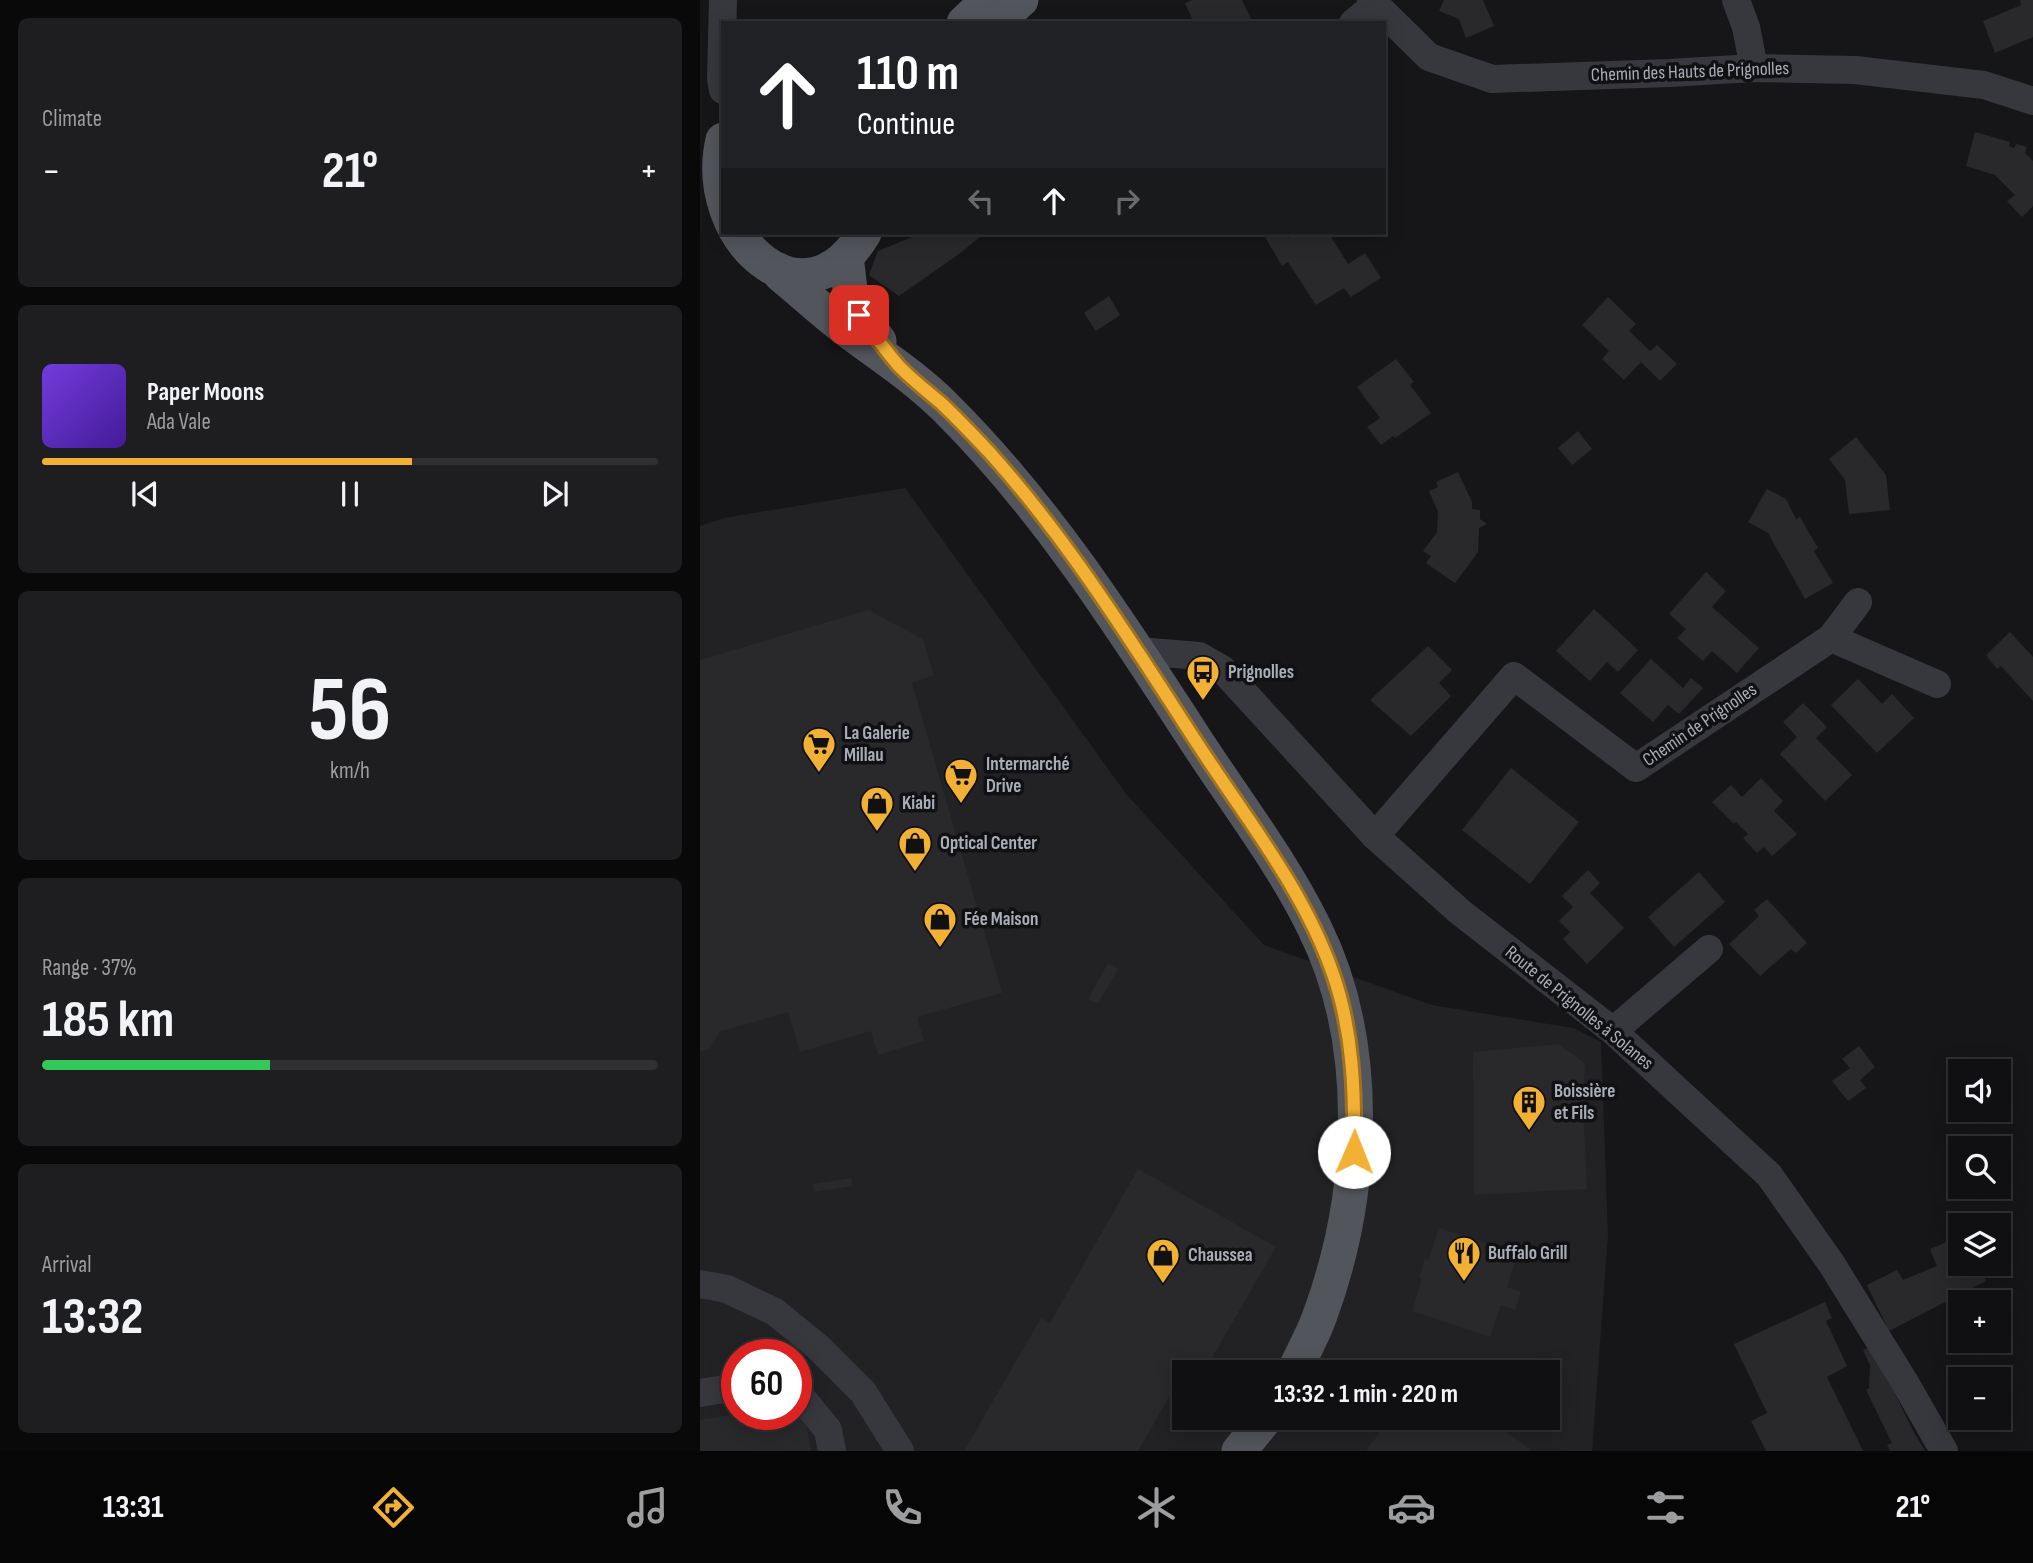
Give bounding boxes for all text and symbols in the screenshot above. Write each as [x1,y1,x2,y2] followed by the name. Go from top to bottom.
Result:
[857,45,959,104] text: 110 m
[742,49,833,140] icon: ahead
[1590,57,1790,87] street label: Chemin des Hauts de Prignolles
[42,105,102,133] text: Climate
[857,105,955,144] text: Continue
[322,140,378,203] text: 21°
[42,149,61,194] text: −
[639,149,658,194] text: +
[962,182,1000,220] icon: left
[1035,182,1073,220] icon: ahead
[1108,182,1146,220] icon: right
[829,285,889,345] pin
[840,296,878,334] icon: arrive
[147,377,264,408] text: Paper Moons
[147,408,211,436] text: Ada Vale
[126,475,164,513] icon: previous
[331,475,369,513] icon: pause
[536,475,574,513] icon: next
[1184,653,1222,702] bus stop icon: Prignolles
[309,657,391,766] text: 56
[1228,661,1294,684] place label: Prignolles
[1639,678,1762,772] street label: Chemin de Prignolles
[844,722,910,767] place label: La Galerie Millau
[800,725,838,774] supermarket icon: La Galerie Millau
[986,753,1070,798] place label: Intermarché Drive
[942,756,980,805] supermarket icon: Intermarché Drive
[330,757,370,785] text: km/h
[858,784,896,833] shop icon: Kiabi
[902,792,935,815] place label: Kiabi
[896,824,934,873] shop icon: Optical Center
[940,832,1037,855] place label: Optical Center
[921,900,959,949] shop icon: Fée Maison
[964,908,1038,931] place label: Fée Maison
[1500,941,1658,1075] street label: Route de Prignolles à Solanes
[42,954,137,982] text: Range · 37%
[42,989,174,1052] text: 185 km
[1948,1059,2011,1430] map controls
[1948,1059,2011,1122] button: sound
[1554,1080,1615,1125] place label: Boissière et Fils
[1510,1083,1548,1132] building icon: Boissière et Fils
[1317,1115,1391,1189] position arrow
[1948,1136,2011,1199] button: search
[1948,1213,2011,1276] button: layers
[1445,1234,1483,1283] restaurant icon: Buffalo Grill
[1144,1236,1182,1285] shop icon: Chaussea
[1488,1242,1567,1265] place label: Buffalo Grill
[1188,1244,1253,1267] place label: Chaussea
[42,1251,91,1279] text: Arrival
[42,1286,143,1349] text: 13:32
[1948,1290,2011,1353] button: +
[721,1339,812,1430] speed limit sign: 60
[1948,1367,2011,1430] button: −
[1274,1379,1458,1410] text: 13:32 · 1 min · 220 m
[369,1483,418,1532] icon: directions
[623,1483,672,1532] icon: music
[878,1483,927,1532] icon: phone
[1132,1483,1181,1532] icon: climate
[1387,1483,1436,1532] icon: car
[1641,1483,1690,1532] icon: filters
[103,1488,164,1527] text: 13:31
[1895,1488,1930,1527] text: 21°

